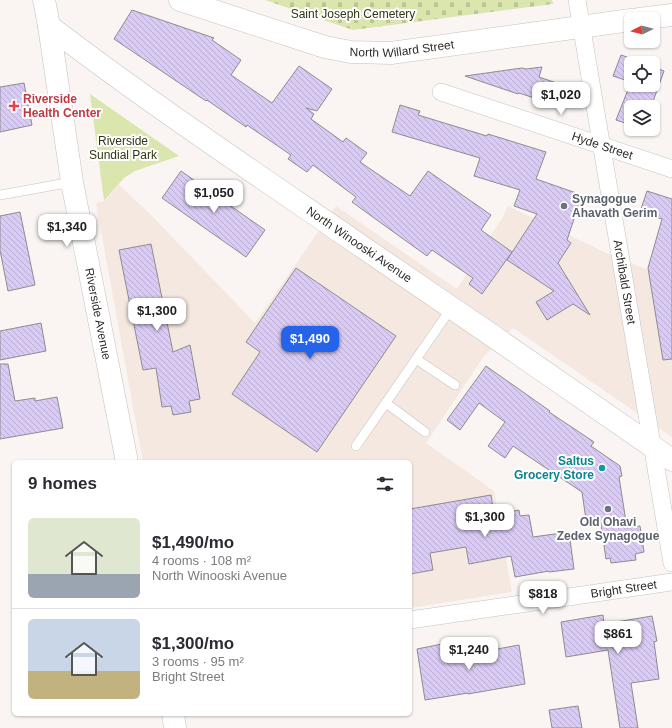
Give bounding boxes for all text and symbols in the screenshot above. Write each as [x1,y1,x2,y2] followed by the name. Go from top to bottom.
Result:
[291,7,415,21] park label: Saint Joseph Cemetery
[624,12,660,48] north arrow
[624,12,660,136] map controls
[349,37,456,60] street label: North Willard Street
[624,56,660,92] button: locate
[528,82,594,116] pin: $1,020
[541,87,581,102] text: $1,020
[23,92,101,120] place label: Riverside Health Center
[8,100,20,112] marker: Riverside Health Center
[624,100,660,136] button: layers
[570,129,635,163] street label: Hyde Street
[89,134,158,162] park label: Riverside Sundial Park
[181,180,247,214] pin: $1,050
[194,185,234,200] text: $1,050
[572,192,657,220] place label: Synagogue Ahavath Gerim
[559,201,569,211] marker: Synagogue Ahavath Gerim
[304,204,415,286] street label: North Winooski Avenue
[34,214,100,248] pin: $1,340
[47,219,87,234] text: $1,340
[611,239,639,326] street label: Archibald Street
[82,267,114,361] street label: Riverside Avenue
[124,298,190,332] pin: $1,300
[137,303,177,318] text: $1,300
[277,326,343,360] pin: $1,490
[290,331,330,346] text: $1,490
[514,454,594,482] place label: Saltus Grocery Store
[597,463,607,473] marker: Saltus Grocery Store
[374,473,396,495] icon: filters
[28,474,97,493] text: 9 homes
[452,504,518,538] pin: $1,300
[603,504,613,514] marker: Old Ohavi Zedex Synagogue
[465,509,505,524] text: $1,300
[557,515,660,543] place label: Old Ohavi Zedex Synagogue
[152,533,234,552] text: $1,490/mo
[60,534,108,582] icon: home
[152,553,251,568] text: 4 rooms · 108 m²
[152,568,287,583] text: North Winooski Avenue
[590,577,658,601] street label: Bright Street
[519,581,567,615] pin: $818
[529,586,557,601] text: $818
[594,621,642,655] pin: $861
[604,626,632,641] text: $861
[152,634,234,653] text: $1,300/mo
[60,635,108,683] icon: home
[436,637,502,671] pin: $1,240
[449,642,489,657] text: $1,240
[152,654,244,669] text: 3 rooms · 95 m²
[152,669,224,684] text: Bright Street

